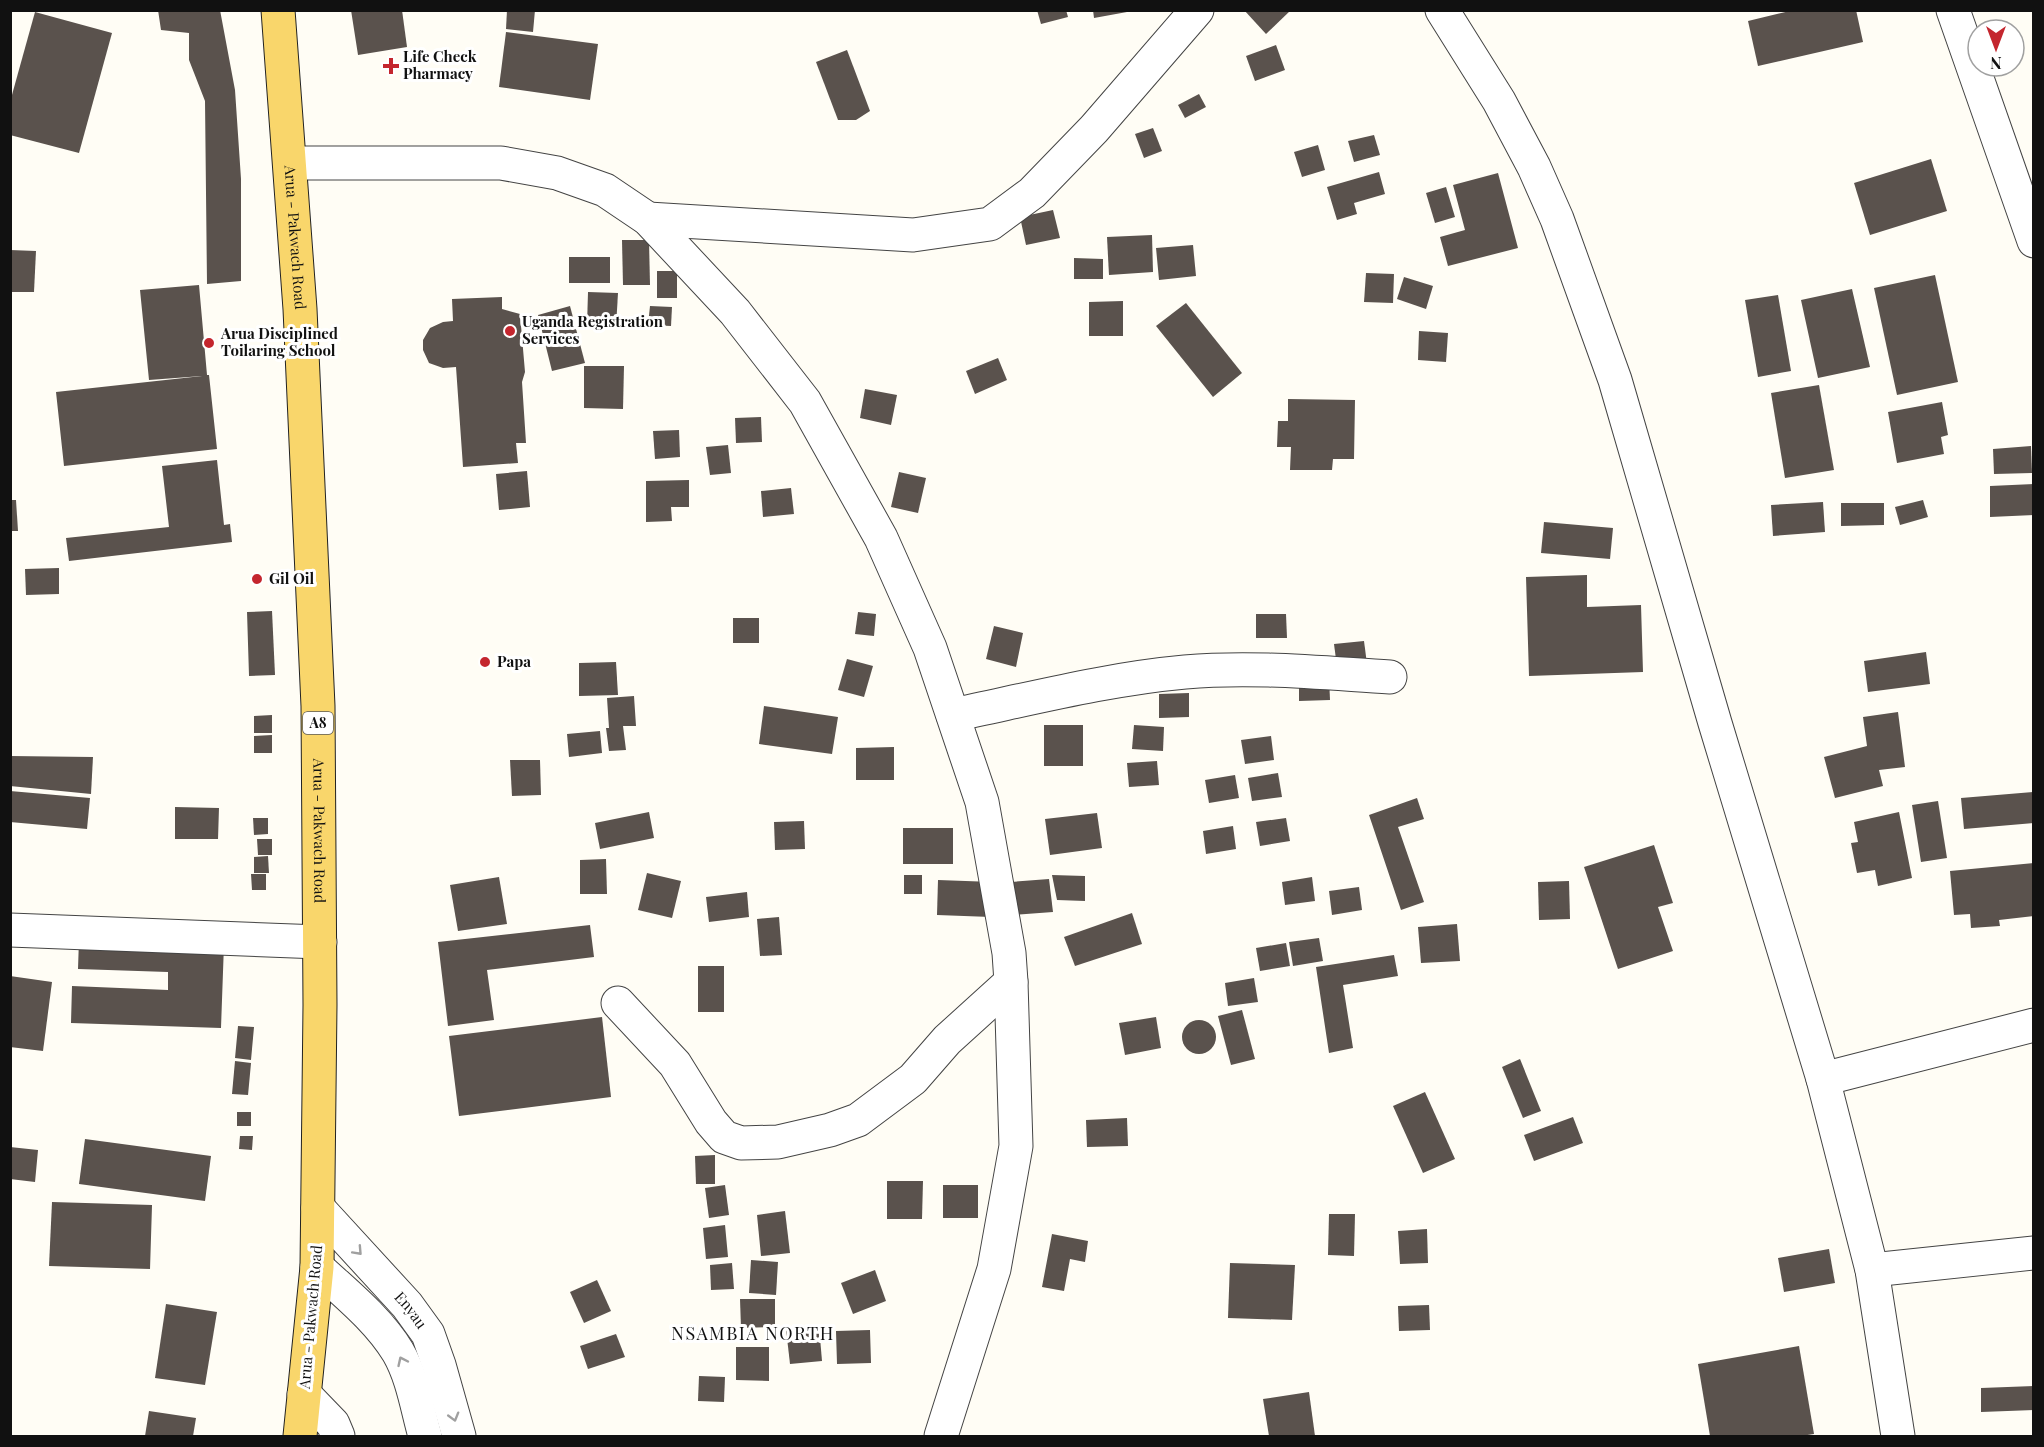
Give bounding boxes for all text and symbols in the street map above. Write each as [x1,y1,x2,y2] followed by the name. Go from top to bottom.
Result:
[1966,18,2026,78] north arrow
[403,46,477,83] place label: Life Check Pharmacy
[1990,53,2002,74] text: N
[384,59,398,73] marker: Life Check Pharmacy
[280,163,311,310] street label: Arua - Pakwach Road
[522,311,664,348] place label: Uganda Registration Services
[220,323,338,360] place label: Arua Disciplined Toilaring School
[503,324,517,338] marker: Uganda Registration Services
[202,336,216,350] marker: Arua Disciplined Toilaring School
[269,568,315,588] place label: Gil Oil
[250,572,264,586] marker: Gil Oil
[497,651,531,671] place label: Papa
[478,655,492,669] marker: Papa
[303,712,333,734] road number: A8
[309,757,330,903] street label: Arua - Pakwach Road
[294,1244,326,1391] street label: Arua - Pakwach Road
[351,1245,362,1255] one-way arrow
[391,1287,432,1333] street label: Enyau
[671,1321,835,1345] district label: NSAMBIA NORTH
[397,1356,409,1367] one-way arrow
[446,1412,459,1422] one-way arrow

